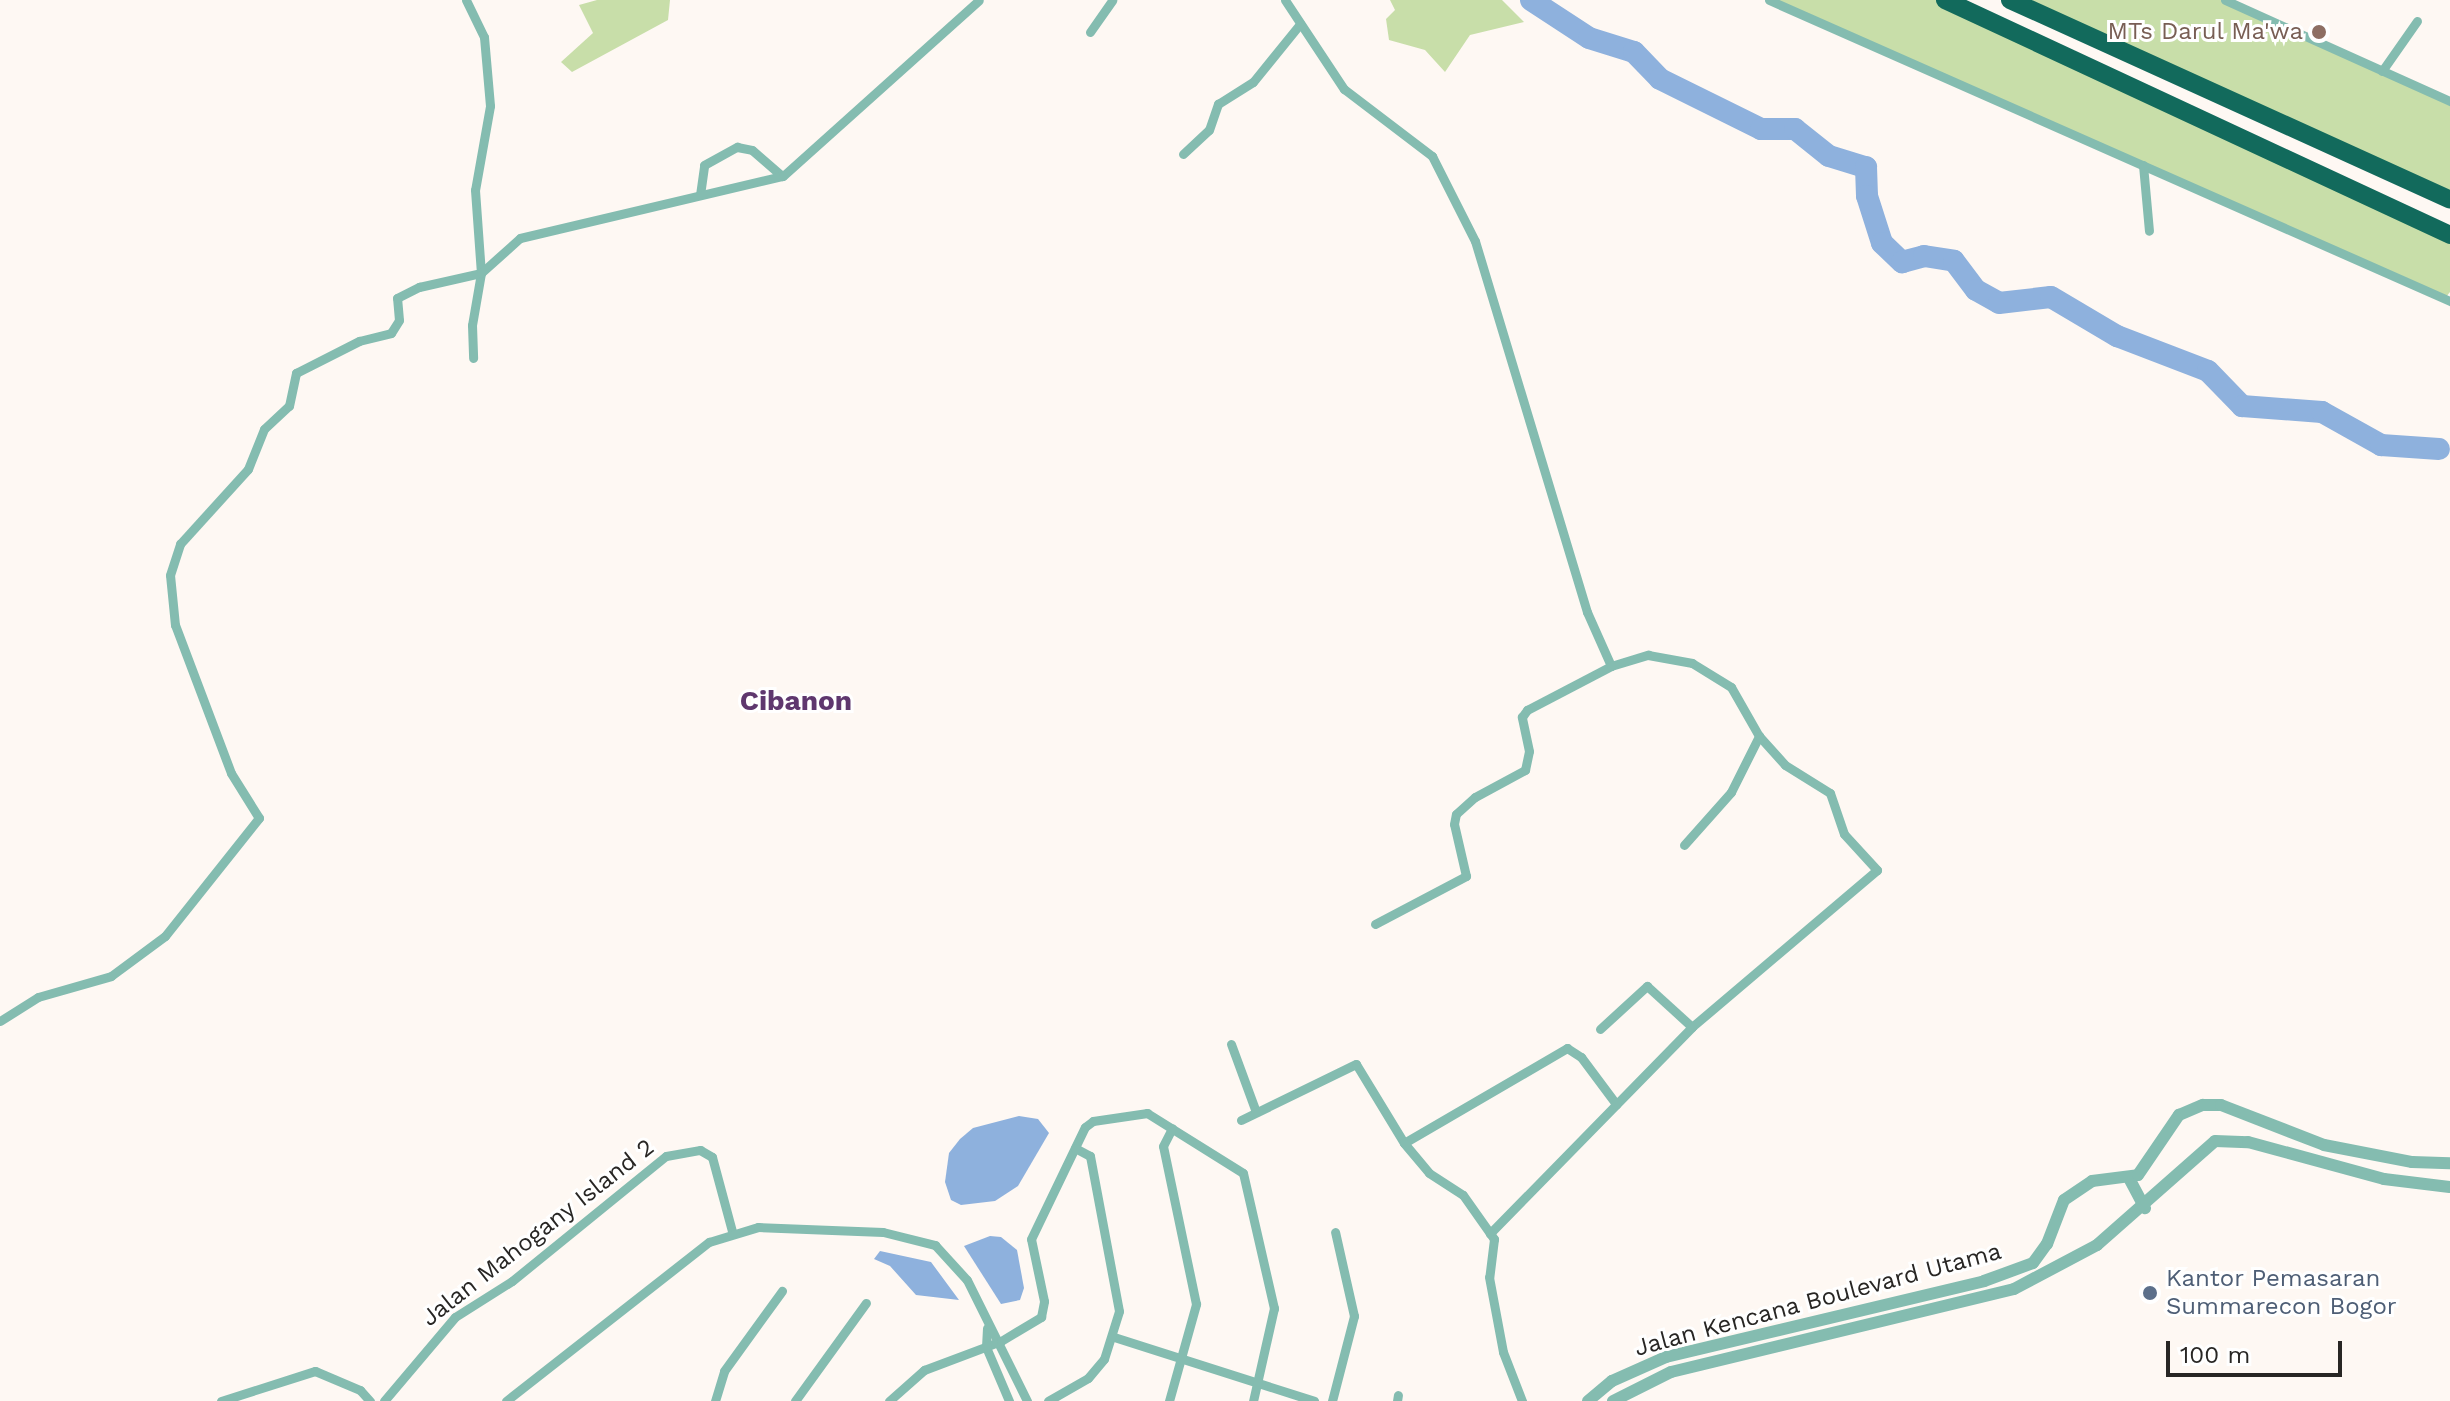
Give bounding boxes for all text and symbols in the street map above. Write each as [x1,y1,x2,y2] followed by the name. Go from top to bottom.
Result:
[2107,18,2303,46] place label: MTs Darul Ma'wa
[2310,23,2328,41] marker: MTs Darul Ma'wa
[740,684,852,718] district label: Cibanon
[416,1133,660,1333] street label: Jalan Mahogany Island 2
[1631,1237,2005,1363] street label: Jalan Kencana Boulevard Utama
[2166,1265,2397,1321] place label: Kantor Pemasaran Summarecon Bogor
[2141,1284,2159,1302] marker: Kantor Pemasaran Summarecon Bogor
[2170,1325,2346,1375] scale bar
[2180,1341,2250,1369] text: 100 m

